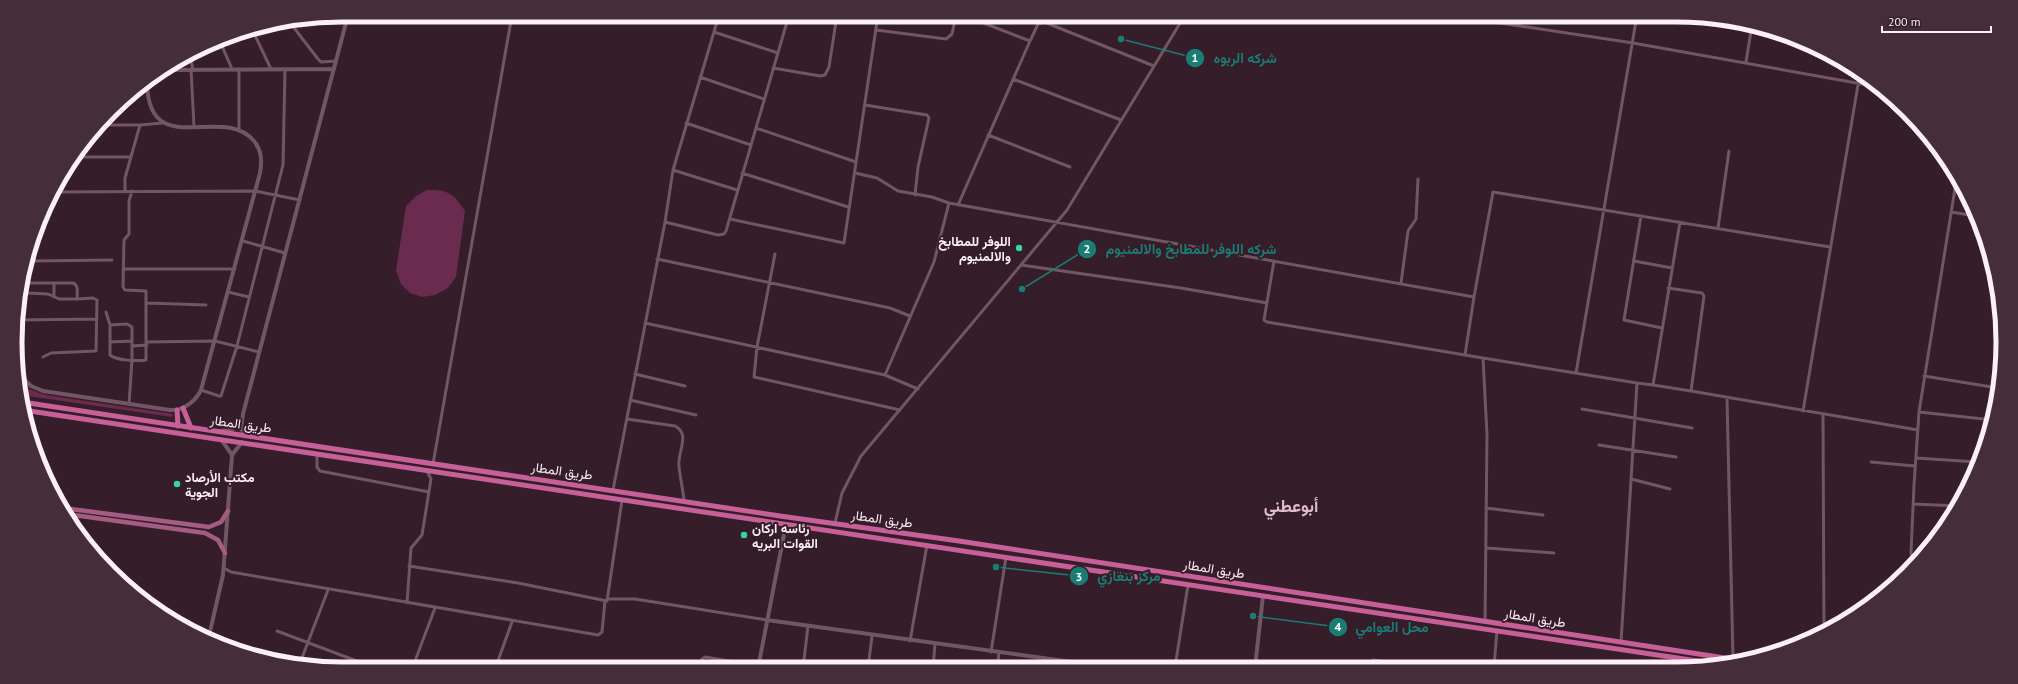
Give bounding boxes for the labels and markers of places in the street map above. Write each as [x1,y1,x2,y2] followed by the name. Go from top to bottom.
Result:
[1185,45,1284,71] callout: شركه الربوه
[938,233,1011,265] place label: اللوفر للمطابخ والالمنيوم
[1077,236,1284,262] callout: شركه اللوفر للمطابخ والالمنيوم
[1014,243,1024,253] marker: اللوفر للمطابخ والالمنيوم
[185,469,255,501] place label: مكتب الأرصاد الجوية
[172,479,182,489] marker: مكتب الأرصاد الجوية
[752,520,818,552] place label: رئاسه اركان القوات البريه
[739,530,749,540] marker: رئاسه اركان القوات البريه
[1069,563,1168,589] callout: مركز بنغازي
[1328,614,1437,640] callout: محل العوامي

